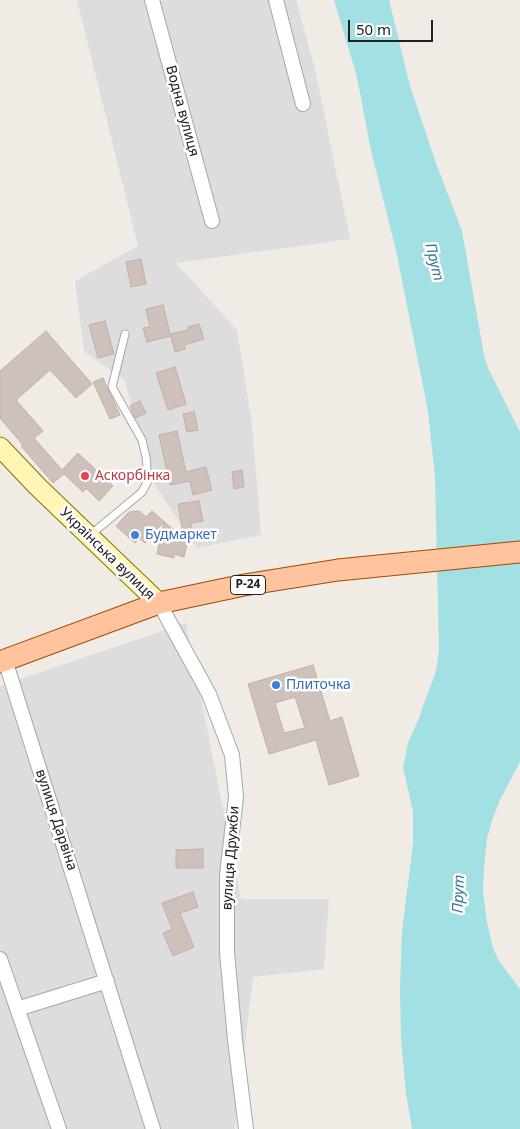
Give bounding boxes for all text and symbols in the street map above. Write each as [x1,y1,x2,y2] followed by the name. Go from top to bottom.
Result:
[350,10,435,42] scale bar
[356,19,391,39] text: 50 m
[162,64,202,158] street label: Водна вулиця
[421,241,447,283] water label: Прут
[95,468,170,484] place label: Аскорбінка
[79,470,91,482] marker: Аскорбінка
[56,504,158,604] street label: Українська вулиця
[145,527,217,543] place label: Будмаркет
[129,529,141,541] marker: Будмаркет
[230,576,266,594] road number: Р-24
[286,677,351,693] place label: Плиточка
[270,679,282,691] marker: Плиточка
[32,767,80,873] street label: вулиця Дарвіна
[219,805,243,911] street label: вулиця Дружби
[449,875,469,913] water label: Прут

